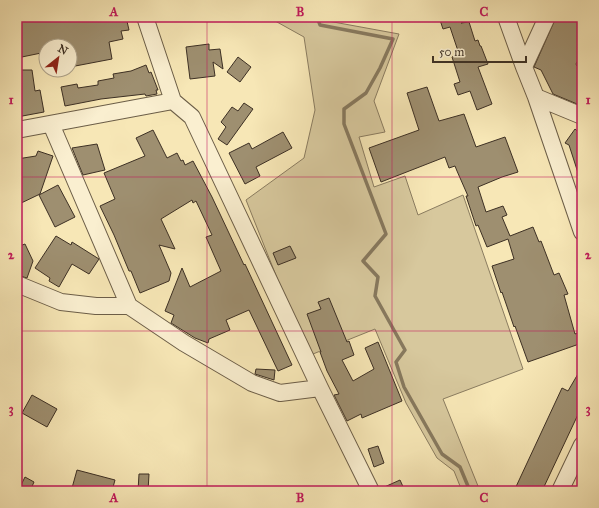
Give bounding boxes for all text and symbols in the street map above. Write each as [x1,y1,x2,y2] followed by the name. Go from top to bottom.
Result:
[109,4,119,20] text: A
[296,4,305,20] text: B
[480,4,489,20] text: C
[38,38,78,78] north arrow
[433,38,526,64] scale bar
[55,42,71,58] text: N
[439,45,464,59] text: 50 m
[8,92,14,108] text: 1
[585,92,591,108] text: 1
[8,247,15,263] text: 2
[585,247,592,263] text: 2
[8,401,14,417] text: 3
[585,401,591,417] text: 3
[109,490,119,506] text: A
[296,490,305,506] text: B
[480,490,489,506] text: C

